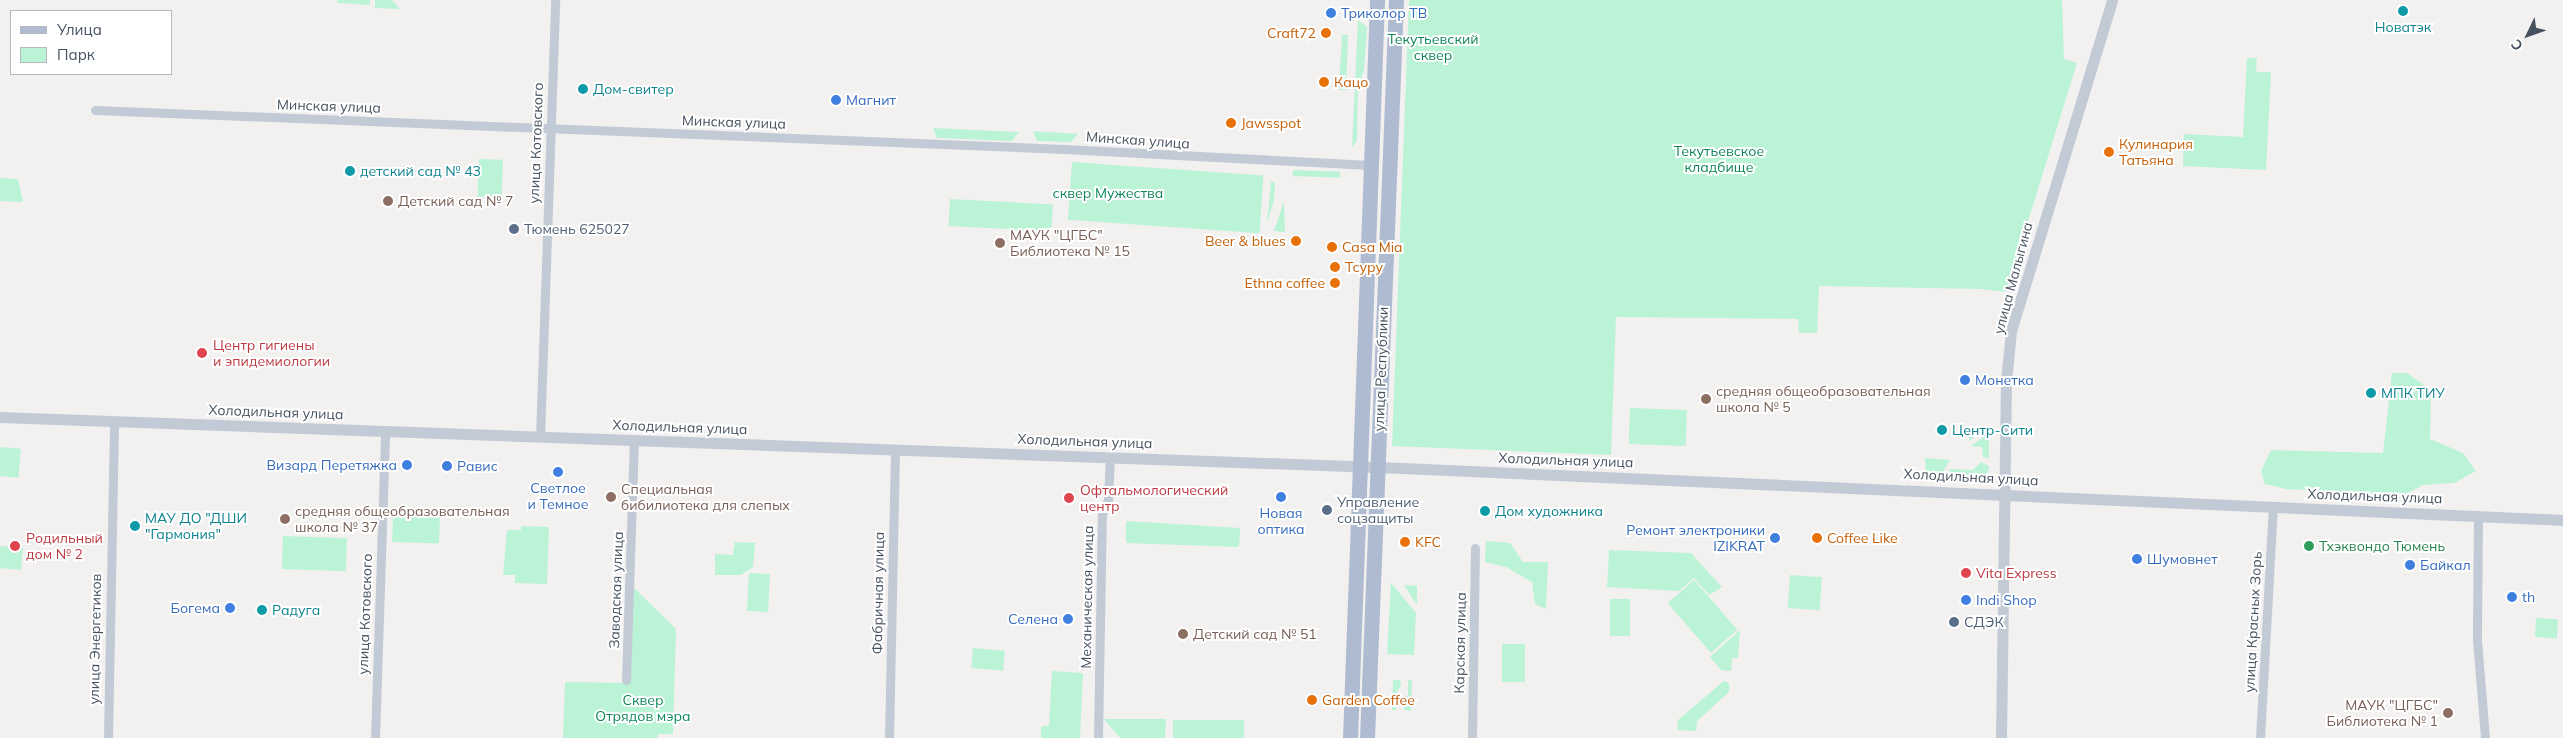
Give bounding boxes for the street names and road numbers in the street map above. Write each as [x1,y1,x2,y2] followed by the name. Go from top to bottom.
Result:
[525,82,547,204] street label: улица Котовского
[277,96,381,116] street label: Минская улица
[682,112,786,132] street label: Минская улица
[1086,128,1190,152] street label: Минская улица
[1990,220,2036,336] street label: улица Малыгина
[1370,307,1392,431] street label: улица Республики
[208,401,344,423] street label: Холодильная улица
[612,416,748,438] street label: Холодильная улица
[1017,430,1153,452] street label: Холодильная улица
[1498,449,1634,471] street label: Холодильная улица
[1903,465,2039,489] street label: Холодильная улица
[2307,485,2443,507] street label: Холодильная улица
[1077,525,1097,669] street label: Механическая улица
[606,531,626,649] street label: Заводская улица
[869,532,887,654] street label: Фабричная улица
[2241,551,2265,693] street label: улица Красных Зорь
[354,553,376,675] street label: улица Котовского
[85,573,105,705] street label: улица Энергетиков
[1451,592,1469,694] street label: Карская улица

